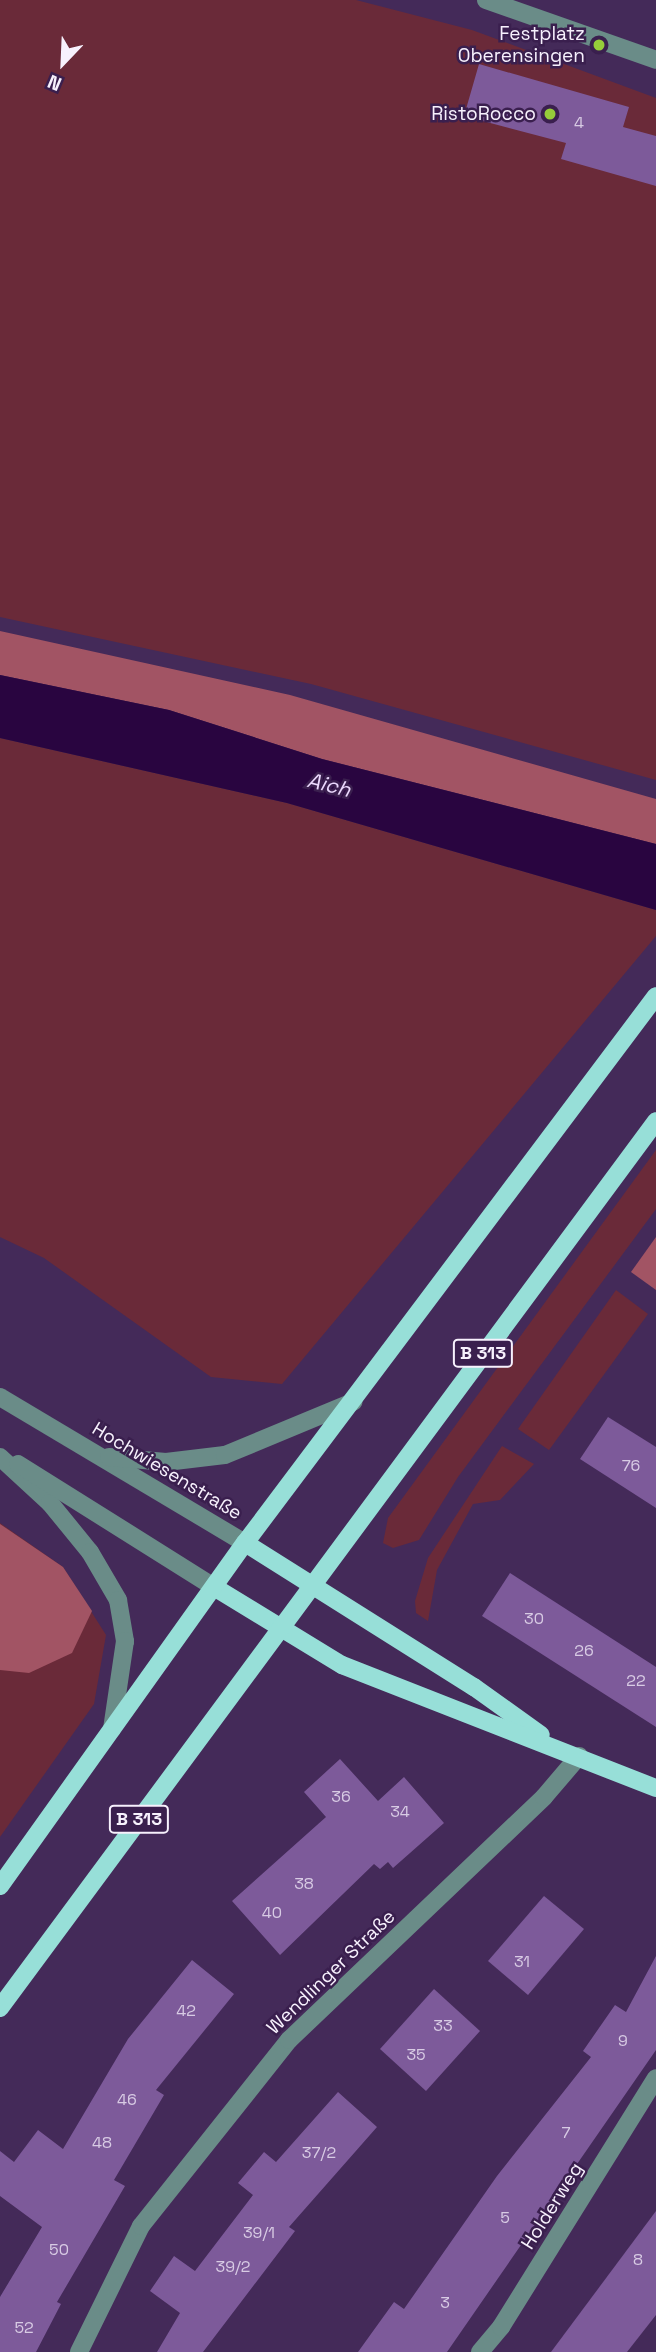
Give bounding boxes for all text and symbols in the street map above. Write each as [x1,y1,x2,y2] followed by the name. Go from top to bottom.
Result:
[458,23,585,67] place label: Festplatz Oberensingen
[28,28,98,98] north arrow
[591,37,607,53] marker: Festplatz Oberensingen
[44,69,65,97] text: N
[431,103,536,125] place label: RistoRocco
[542,106,558,122] marker: RistoRocco
[574,113,584,133] house number: 4
[305,767,353,803] water label: Aich
[452,1338,514,1368] road number: B 313
[88,1417,246,1525] street label: Hochwiesenstraße
[622,1456,640,1476] house number: 76
[524,1609,544,1629] house number: 30
[574,1641,594,1661] house number: 26
[626,1671,646,1691] house number: 22
[331,1787,351,1807] house number: 36
[390,1802,410,1822] house number: 34
[108,1804,170,1833] road number: B 313
[294,1874,314,1894] house number: 38
[262,1903,282,1923] house number: 40
[262,1905,400,2039] street label: Wendlinger Straße
[514,1952,530,1972] house number: 31
[176,2001,196,2021] house number: 42
[433,2016,453,2036] house number: 33
[618,2031,628,2051] house number: 9
[406,2045,426,2065] house number: 35
[117,2090,137,2110] house number: 46
[561,2123,571,2143] house number: 7
[92,2133,112,2153] house number: 48
[302,2143,336,2163] house number: 37/2
[516,2158,588,2254] street label: Holderweg
[500,2208,510,2228] house number: 5
[243,2223,275,2243] house number: 39/1
[49,2240,69,2260] house number: 50
[633,2250,643,2270] house number: 8
[215,2257,251,2277] house number: 39/2
[440,2293,450,2313] house number: 3
[14,2318,34,2338] house number: 52

